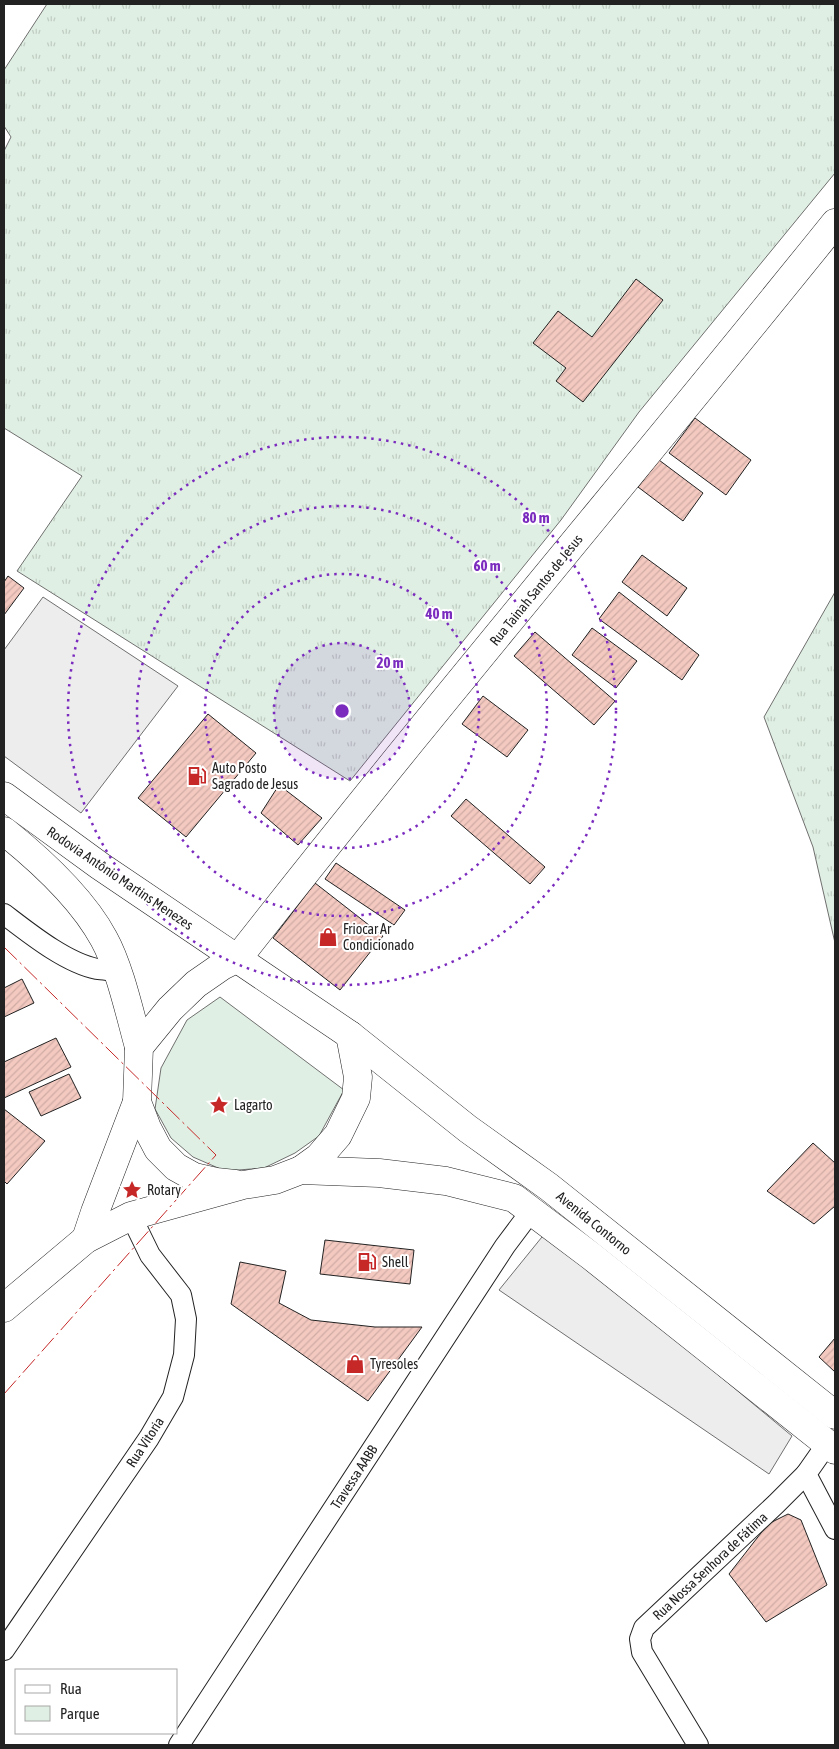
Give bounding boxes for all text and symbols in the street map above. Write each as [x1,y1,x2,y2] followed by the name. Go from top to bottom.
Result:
[523,509,550,526] text: 80 m
[486,531,586,649] street label: Rua Tainah Santos de Jesus
[474,557,501,574] text: 60 m
[425,605,453,622] text: 40 m
[377,654,404,671] text: 20 m
[333,702,351,720] centre of rings
[212,760,298,792] place label: Auto Posto Sagrado de Jesus
[186,765,208,787] fuel station icon: Auto Posto Sagrado de Jesus
[44,823,196,933] street label: Rodovia Antônio Martins Menezes
[343,921,414,953] place label: Friocar Ar Condicionado
[317,926,339,948] shop icon: Friocar Ar Condicionado
[208,1094,230,1116] place icon: Lagarto
[234,1097,273,1113] place label: Lagarto
[121,1179,143,1201] place icon: Rotary
[147,1182,181,1198] place label: Rotary
[553,1188,635,1258] street label: Avenida Contorno
[356,1251,378,1273] fuel station icon: Shell
[382,1254,409,1270] place label: Shell
[344,1353,366,1375] shop icon: Tyresoles
[370,1356,418,1372] place label: Tyresoles
[123,1414,167,1470] street label: Rua Vitoria
[327,1442,381,1512] street label: Travessa AABB
[649,1509,771,1623] street label: Rua Nossa Senhora de Fátima
[15,1669,178,1734] legend
[60,1680,82,1697] text: Rua
[60,1705,100,1722] text: Parque

